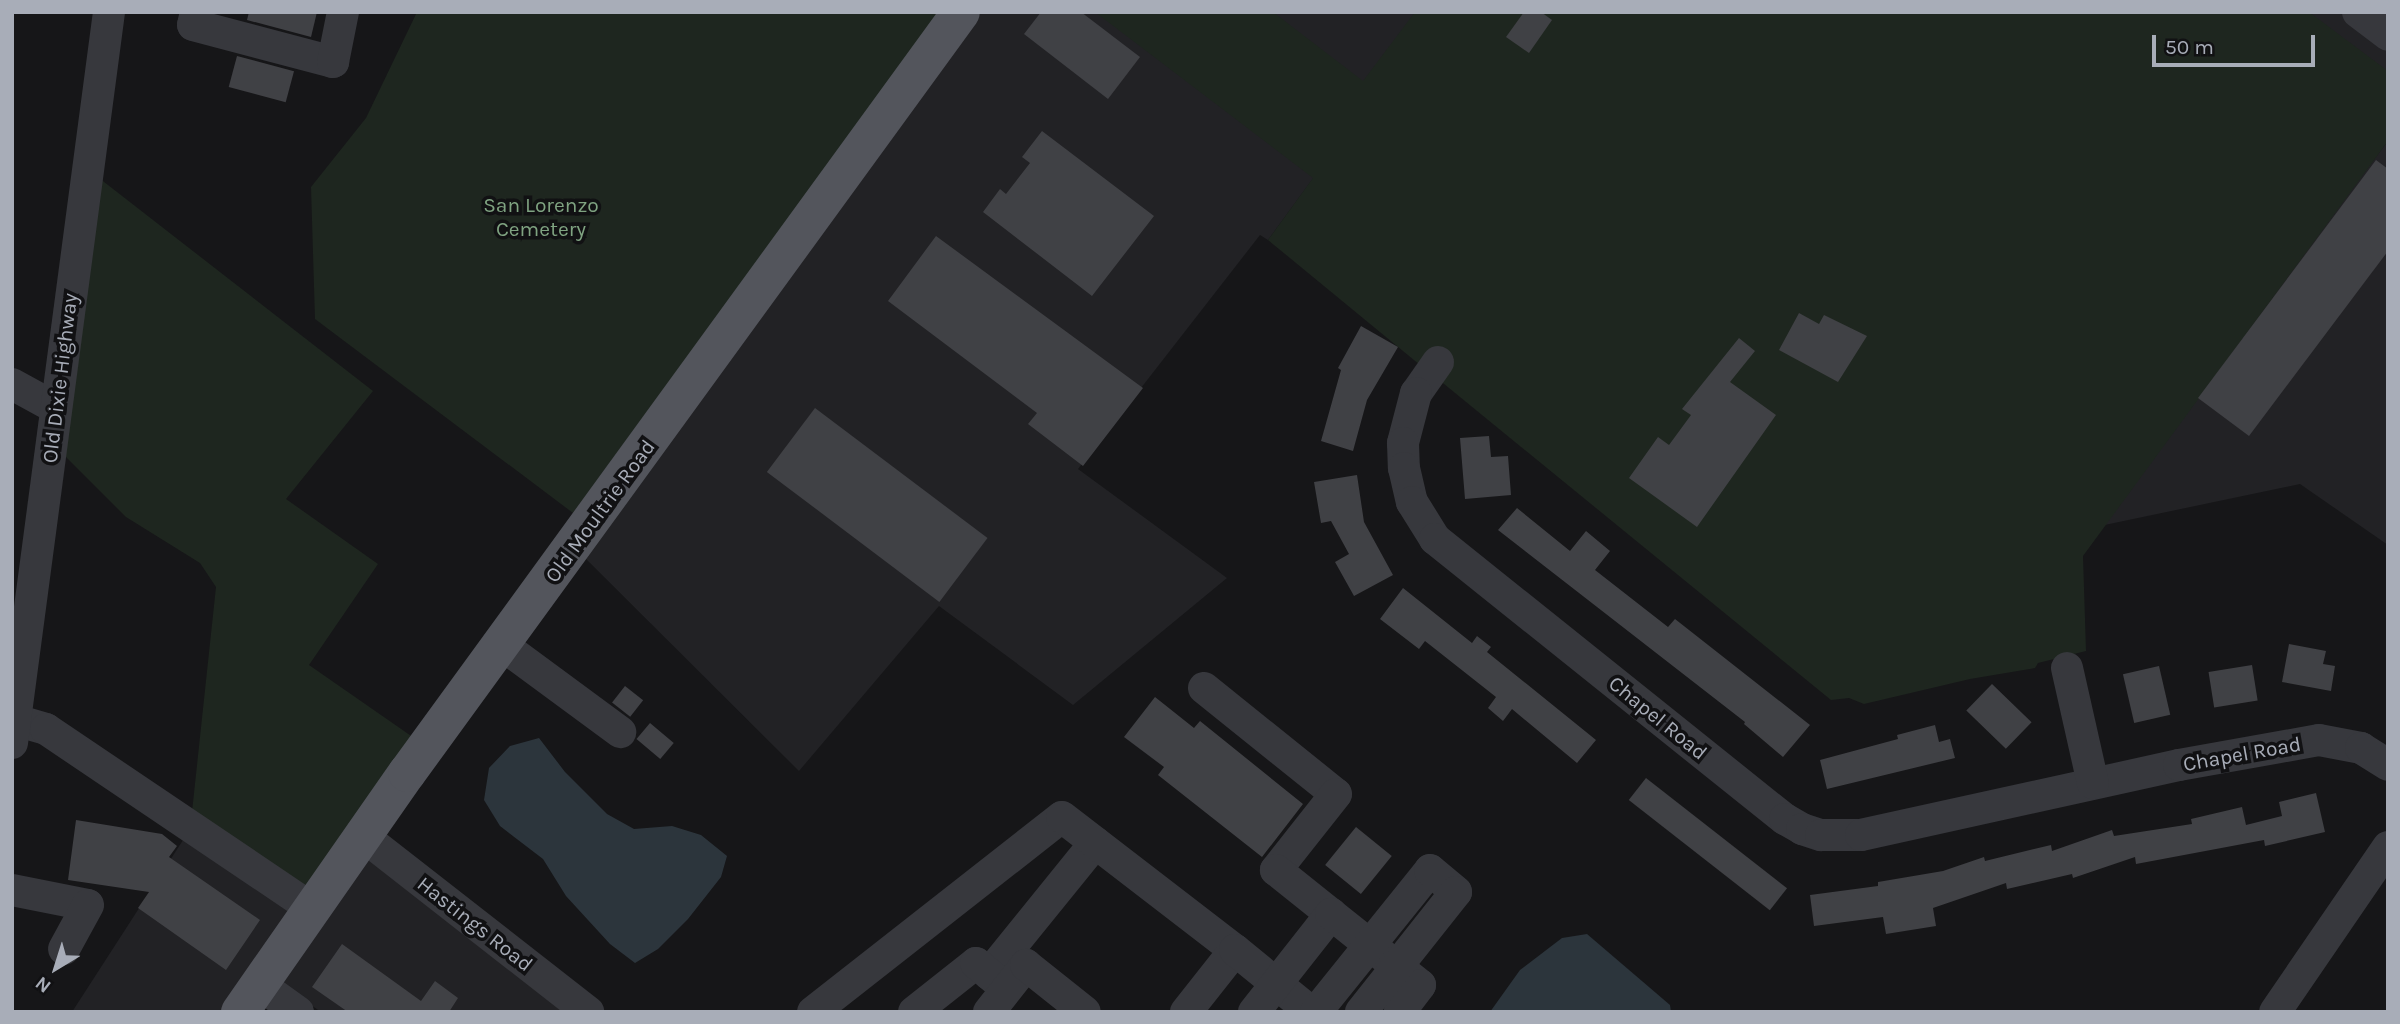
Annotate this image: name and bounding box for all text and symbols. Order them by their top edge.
scale bar [2155,21,2318,65]
text: 50 m [2165,35,2214,59]
park label: San Lorenzo Cemetery [483,192,599,242]
street label: Old Dixie Highway [37,292,83,464]
street label: Old Moultrie Road [540,435,660,587]
street label: Chapel Road [1604,671,1712,765]
street label: Chapel Road [2181,731,2303,777]
street label: Hastings Road [412,871,538,977]
north arrow [21,933,91,1003]
text: N [31,972,55,997]

